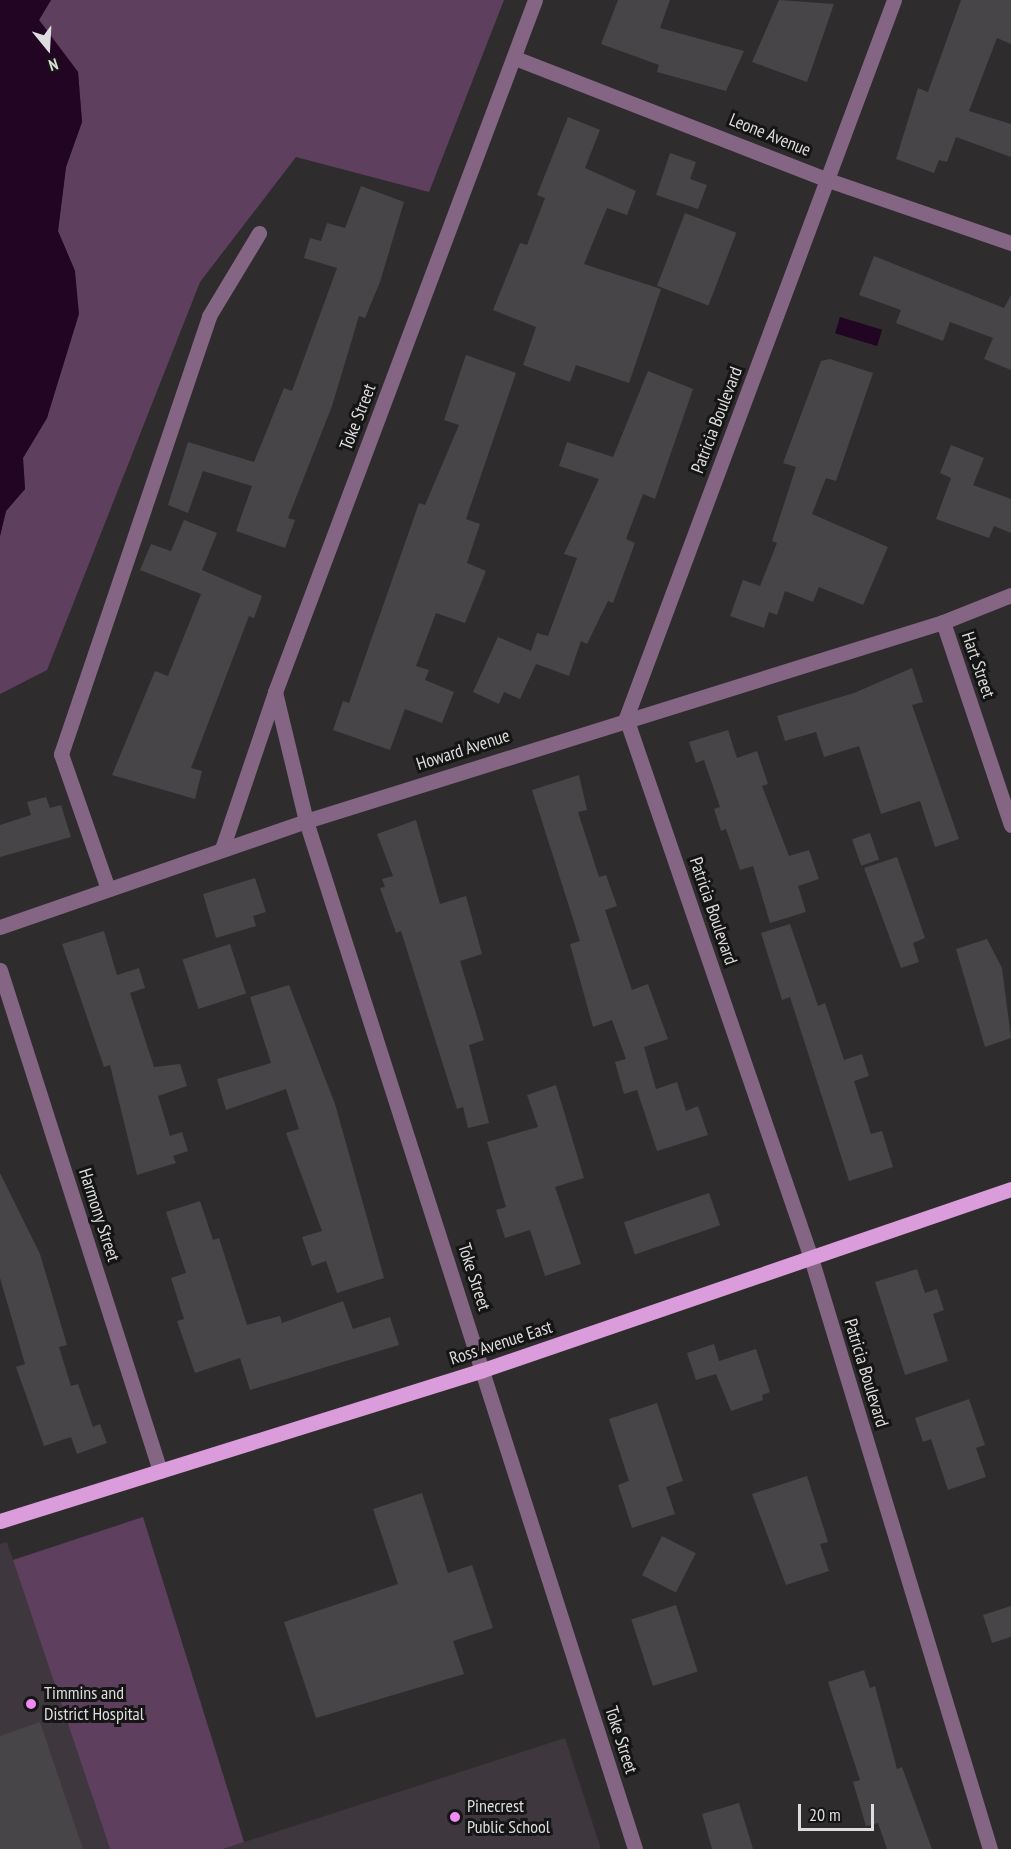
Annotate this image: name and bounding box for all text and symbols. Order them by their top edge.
north arrow [18,18,78,78]
text: N [46,54,61,76]
street label: Leone Avenue [726,109,814,161]
street label: Patricia Boulevard [687,364,747,476]
street label: Toke Street [336,381,380,453]
street label: Hart Street [957,629,999,701]
street label: Howard Avenue [413,725,513,775]
street label: Patricia Boulevard [685,854,741,968]
street label: Harmony Street [74,1166,124,1264]
street label: Toke Street [453,1241,495,1313]
street label: Ross Avenue East [447,1316,555,1370]
street label: Patricia Boulevard [839,1316,893,1430]
place label: Timmins and District Hospital [44,1683,144,1726]
marker: Timmins and District Hospital [22,1695,40,1713]
street label: Toke Street [600,1704,642,1776]
scale bar [801,1792,878,1830]
place label: Pinecrest Public School [467,1796,550,1838]
text: 20 m [809,1803,841,1826]
marker: Pinecrest Public School [448,1810,462,1824]

